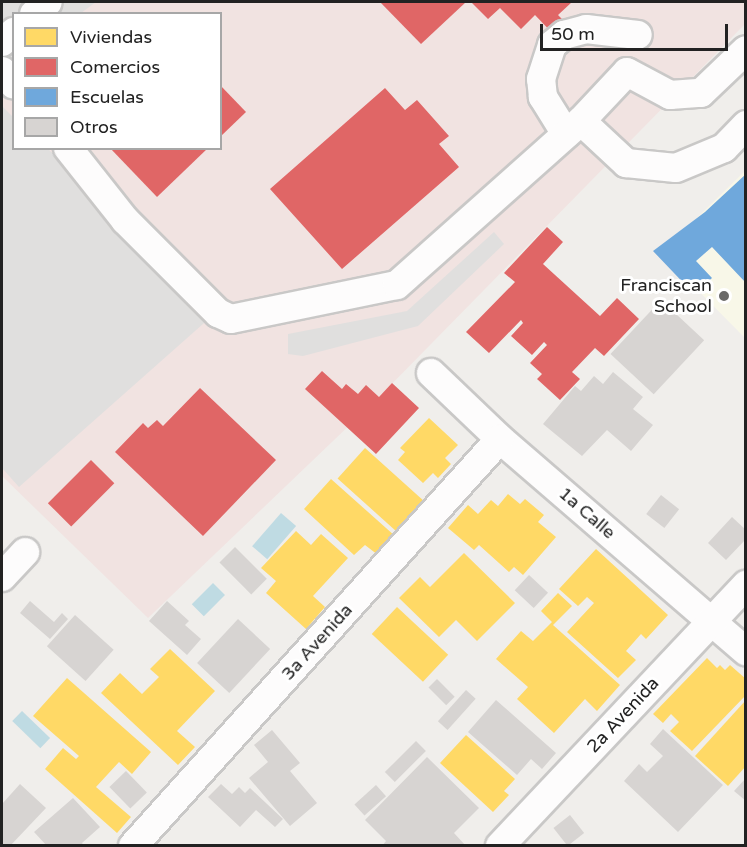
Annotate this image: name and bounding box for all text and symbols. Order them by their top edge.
legend [12,12,222,150]
scale bar [543,12,730,50]
text: 50 m [551,23,595,45]
text: Viviendas [70,26,152,48]
text: Comercios [70,56,160,78]
text: Escuelas [70,86,144,108]
text: Otros [70,116,118,138]
place label: Franciscan School [620,275,712,318]
marker: Franciscan School [717,289,731,303]
street label: 1a Calle [554,483,620,543]
street label: 3a Avenida [277,599,357,685]
street label: 2a Avenida [583,673,663,757]

